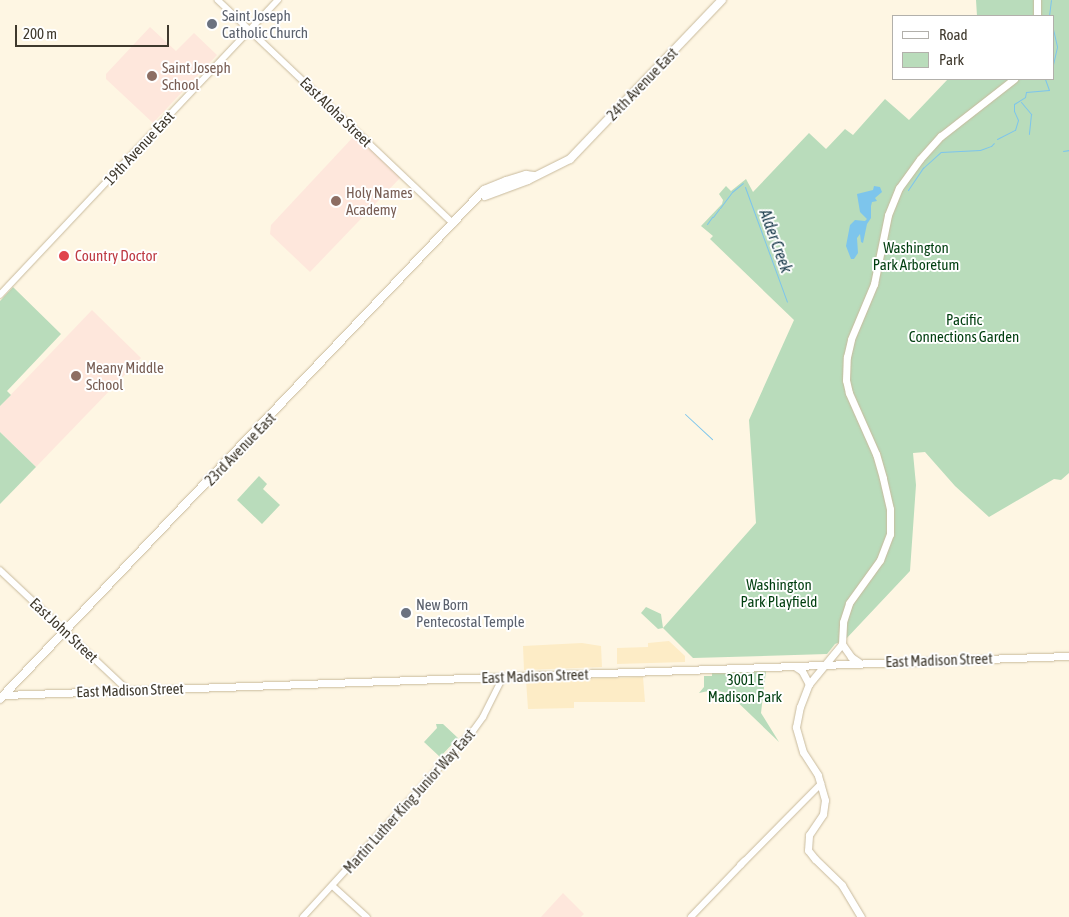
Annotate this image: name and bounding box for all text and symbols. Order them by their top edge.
place label: Saint Joseph Catholic Church [222,6,308,41]
scale bar [18,15,171,47]
legend [892,15,1054,80]
marker: Saint Joseph Catholic Church [206,18,218,30]
text: 200 m [23,25,57,42]
text: Road [939,26,968,43]
street label: 24th Avenue East [603,44,681,124]
text: Park [939,51,964,68]
place label: Saint Joseph School [162,58,231,93]
marker: Saint Joseph School [146,70,158,82]
street label: East Aloha Street [296,73,376,151]
street label: 19th Avenue East [100,107,178,189]
place label: Holy Names Academy [346,183,413,218]
marker: Holy Names Academy [330,195,342,207]
water label: Alder Creek [756,207,796,275]
park label: Washington Park Arboretum [873,238,959,273]
place label: Country Doctor [75,247,157,265]
marker: Country Doctor [57,249,71,263]
park label: Pacific Connections Garden [909,310,1019,345]
place label: Meany Middle School [86,358,164,393]
marker: Meany Middle School [70,370,82,382]
street label: 23rd Avenue East [201,409,279,489]
park label: Washington Park Playfield [741,575,817,610]
street label: East John Street [26,594,102,666]
place label: New Born Pentecostal Temple [416,595,524,630]
marker: New Born Pentecostal Temple [400,607,412,619]
street label: East Madison Street [885,649,993,671]
street label: East Madison Street [481,665,589,687]
park label: 3001 E Madison Park [708,670,782,705]
street label: East Madison Street [76,679,184,701]
street label: Martin Luther King Junior Way East [339,725,479,877]

